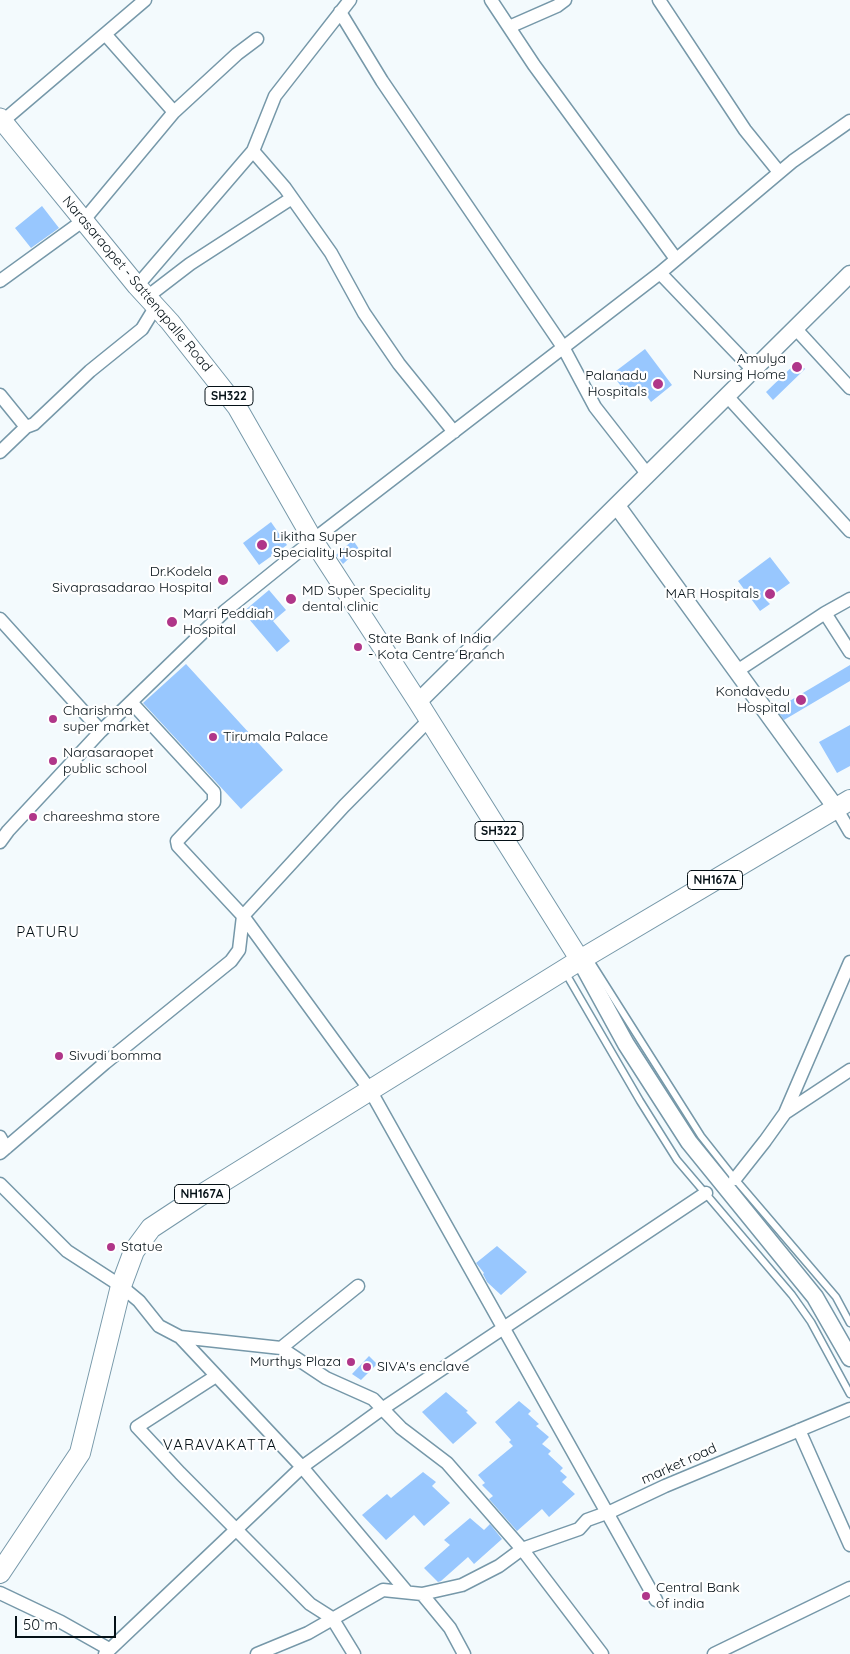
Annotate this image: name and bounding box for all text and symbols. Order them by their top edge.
street label: Narasaraopet - Sattenapalle Road [59,193,215,375]
place label: Amulya Nursing Home [693,351,786,384]
marker: Amulya Nursing Home [790,360,804,374]
place label: Palanadu Hospitals [585,368,647,401]
marker: Palanadu Hospitals [651,377,665,391]
road number: SH322 [205,386,253,406]
place label: Likitha Super Speciality Hospital [273,529,392,562]
marker: Likitha Super Speciality Hospital [255,538,269,552]
place label: Dr.Kodela Sivaprasadarao Hospital [52,564,212,596]
marker: Dr.Kodela Sivaprasadarao Hospital [216,573,230,587]
place label: MD Super Speciality dental clinic [302,583,431,616]
place label: MAR Hospitals [666,586,759,602]
marker: MAR Hospitals [763,587,777,601]
marker: MD Super Speciality dental clinic [284,592,298,606]
place label: Marri Peddiah Hospital [183,606,273,638]
marker: Marri Peddiah Hospital [165,615,179,629]
place label: State Bank of India - Kota Centre Branch [368,631,505,664]
marker: State Bank of India - Kota Centre Branch [352,641,364,653]
place label: Kondavedu Hospital [716,684,790,716]
marker: Kondavedu Hospital [794,693,808,707]
place label: Charishma super market [63,703,150,736]
marker: Charishma super market [47,713,59,725]
place label: Tirumala Palace [223,729,328,745]
marker: Tirumala Palace [207,731,219,743]
place label: Narasaraopet public school [63,745,154,778]
marker: Narasaraopet public school [47,755,59,767]
place label: chareeshma store [43,809,160,825]
marker: chareeshma store [27,811,39,823]
road number: SH322 [475,821,523,840]
road number: NH167A [688,870,742,890]
district label: PATURU [15,923,81,941]
place label: Sivudi bomma [69,1048,161,1064]
marker: Sivudi bomma [53,1050,65,1062]
road number: NH167A [174,1184,230,1204]
place label: Statue [121,1239,163,1255]
marker: Statue [105,1241,117,1253]
place label: Murthys Plaza [250,1354,341,1370]
marker: Murthys Plaza [345,1356,357,1368]
place label: SIVA's enclave [377,1359,469,1375]
marker: SIVA's enclave [361,1361,373,1373]
district label: VARAVAKATTA [161,1436,279,1454]
street label: market road [639,1440,719,1488]
place label: Central Bank of india [656,1580,740,1612]
marker: Central Bank of india [640,1590,652,1602]
scale bar [18,1606,119,1638]
text: 50 m [23,1615,58,1634]

